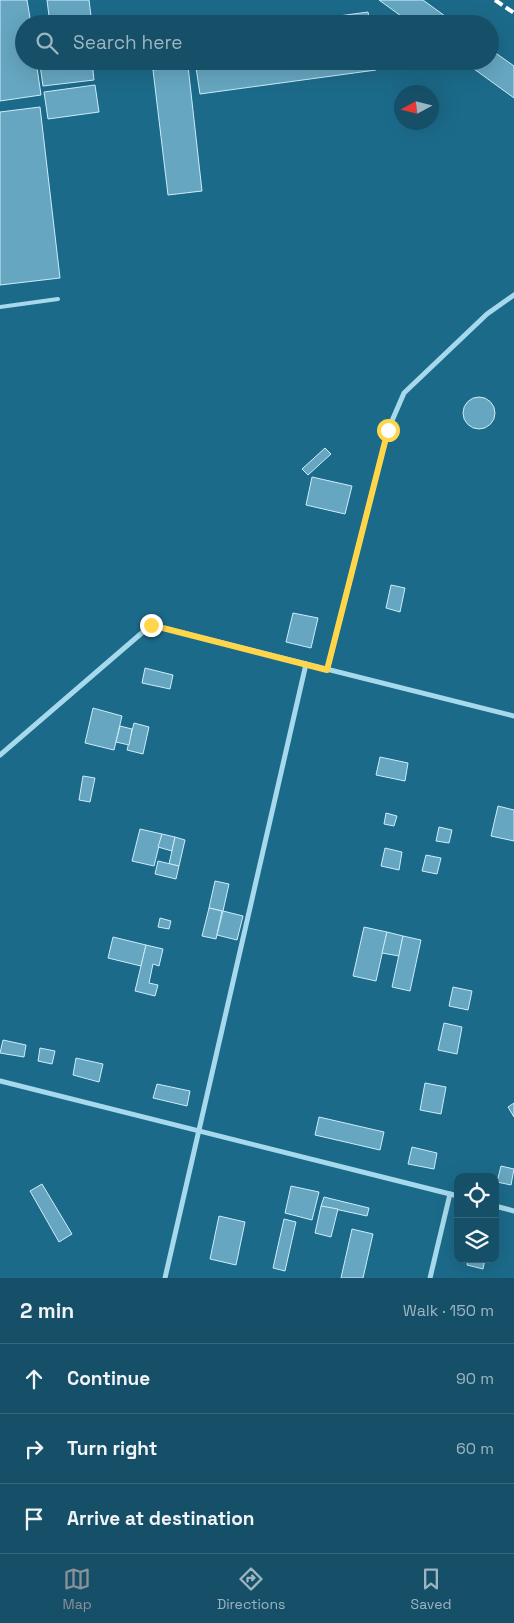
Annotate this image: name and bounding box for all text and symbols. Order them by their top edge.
search box [15,15,499,70]
icon: search [33,29,61,57]
text: Search here [73,30,183,55]
north arrow [394,85,439,130]
route start [377,419,400,442]
route end [140,614,163,637]
map controls [454,1173,499,1263]
button: locate [454,1173,499,1218]
button: layers [454,1218,499,1263]
text: 2 min [20,1297,74,1324]
text: Walk · 150 m [403,1300,494,1321]
icon: ahead [20,1365,48,1393]
text: Continue [67,1366,150,1391]
text: 90 m [456,1368,494,1389]
icon: right [20,1435,48,1463]
text: Turn right [67,1436,157,1461]
text: 60 m [456,1438,494,1459]
icon: arrive [20,1505,48,1533]
text: Arrive at destination [67,1506,255,1531]
tab: Map [63,1565,92,1613]
tab: Directions [217,1565,285,1613]
tab: Saved [411,1565,451,1613]

